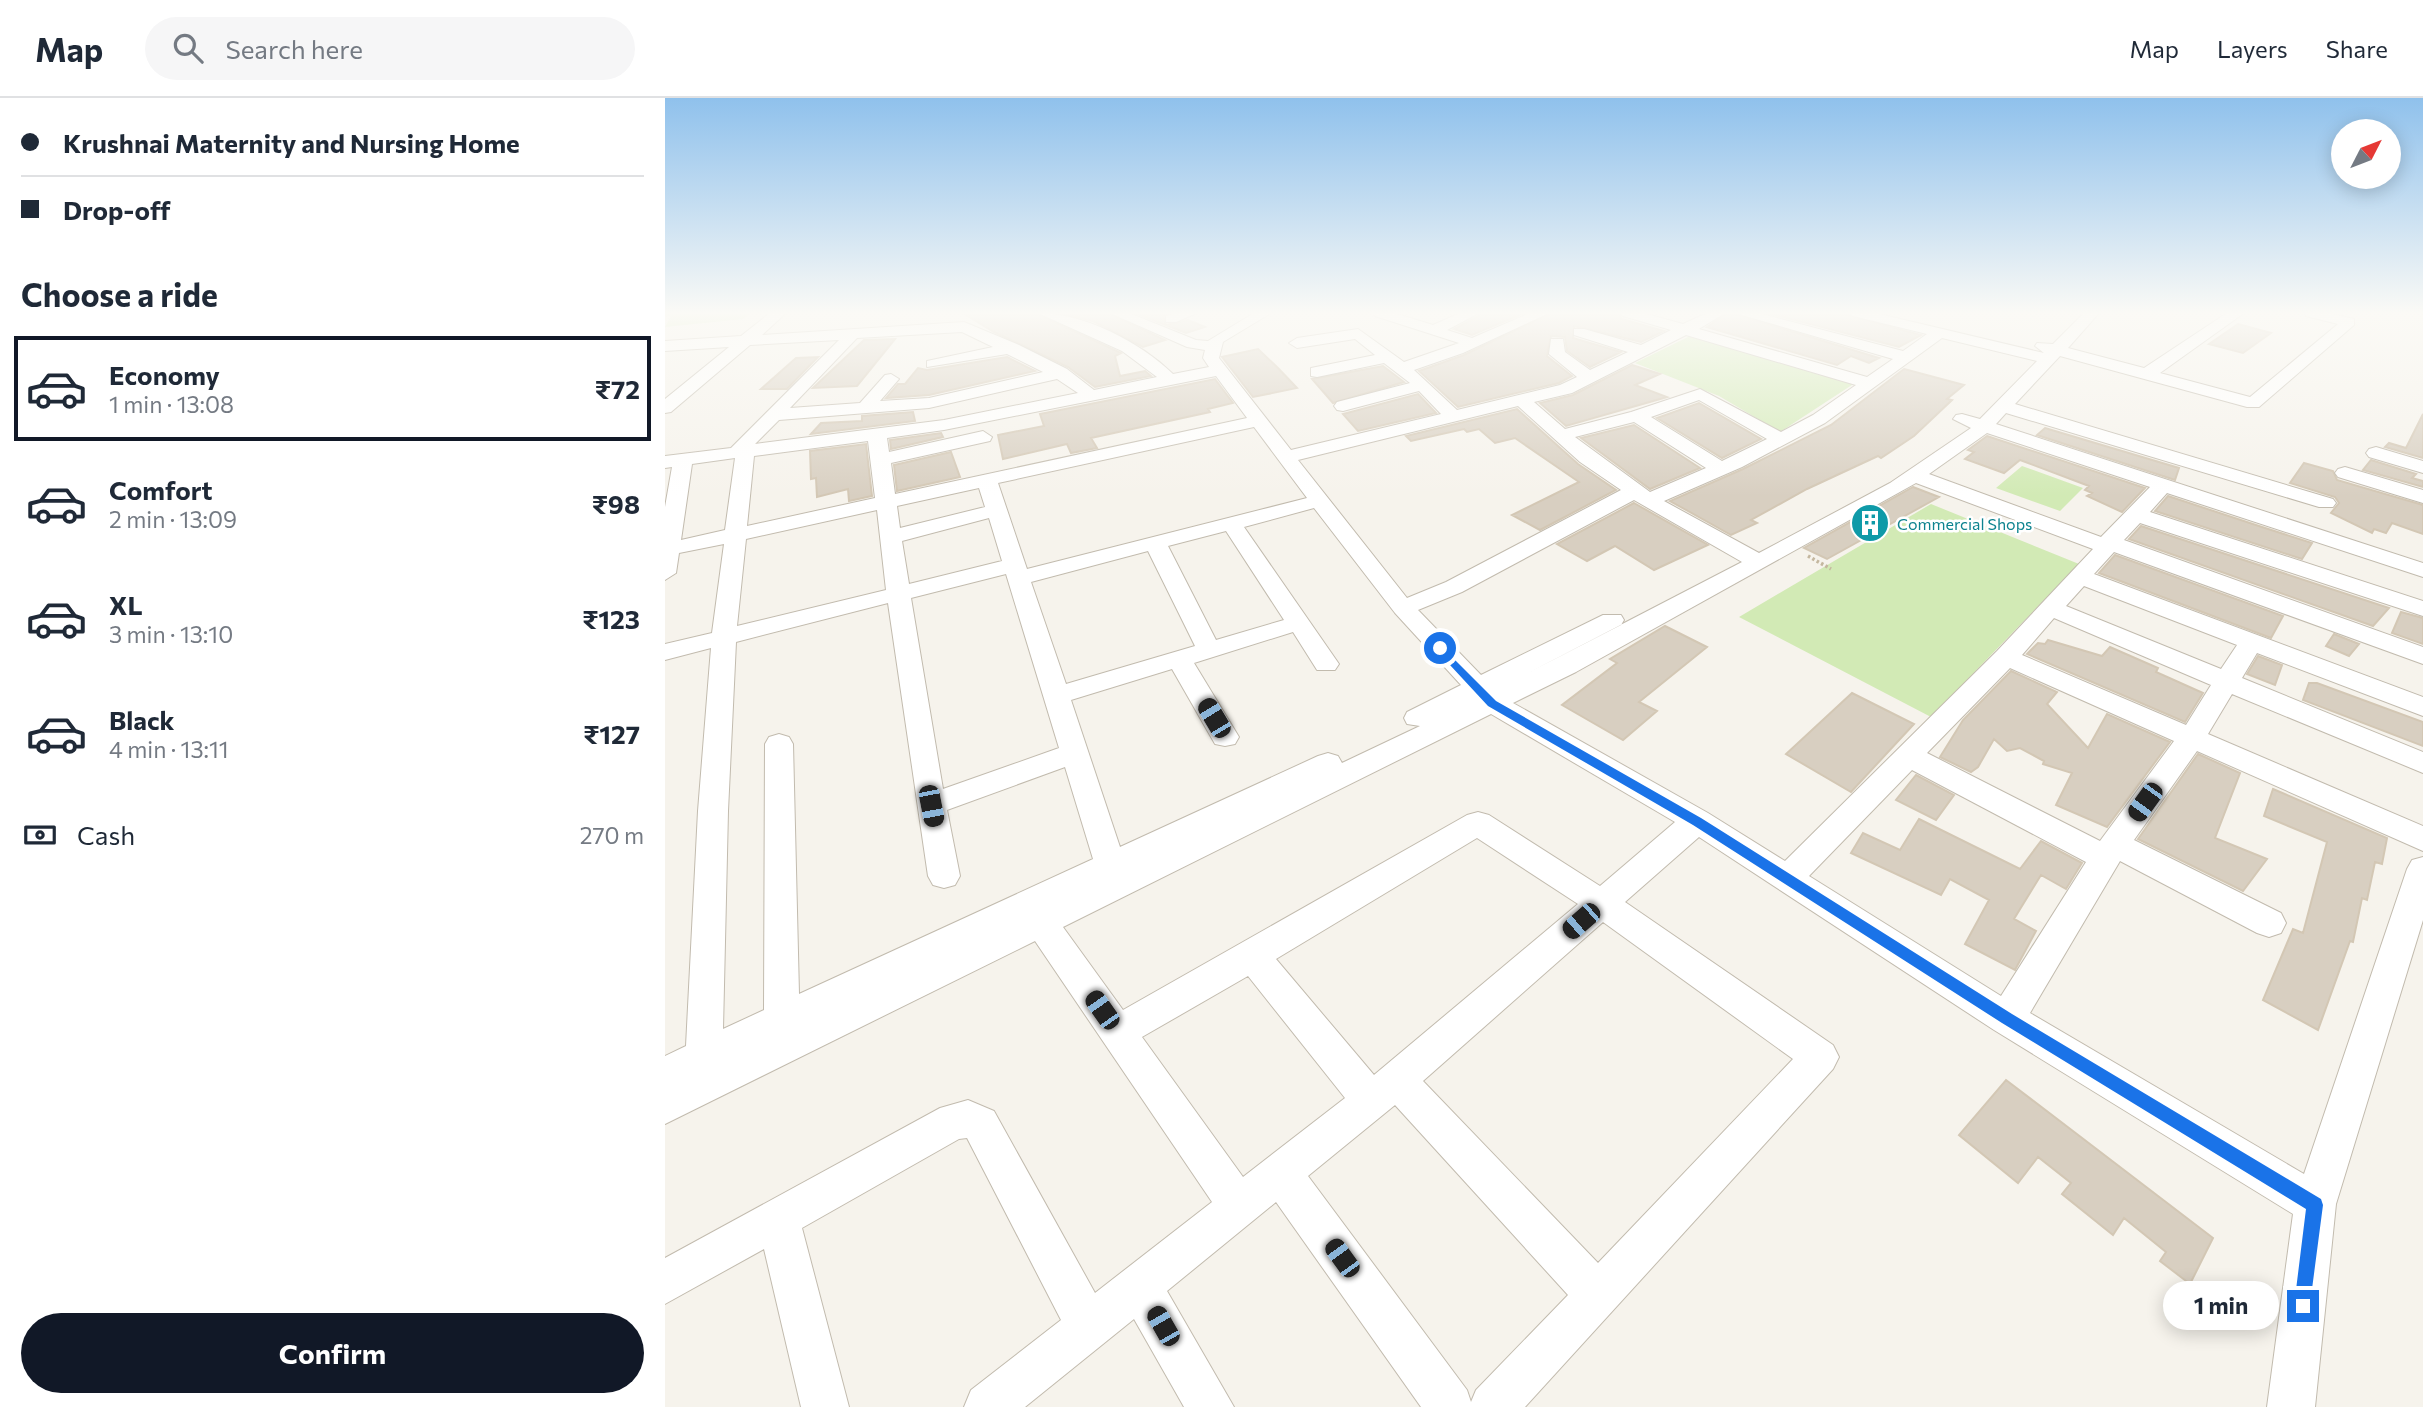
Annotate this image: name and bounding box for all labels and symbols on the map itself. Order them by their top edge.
north arrow [2331,119,2401,189]
building icon: Commercial Shops [1849,502,1891,544]
place label: Commercial Shops [1897,514,2032,533]
route start [1424,632,1456,664]
car [1195,695,1234,741]
car [2125,779,2166,825]
car [917,783,946,829]
car [1559,899,1604,943]
car [1082,987,1123,1033]
car [1322,1235,1363,1281]
callout: 1 min [2163,1282,2279,1330]
route end [2287,1290,2319,1322]
car [1144,1303,1183,1349]

